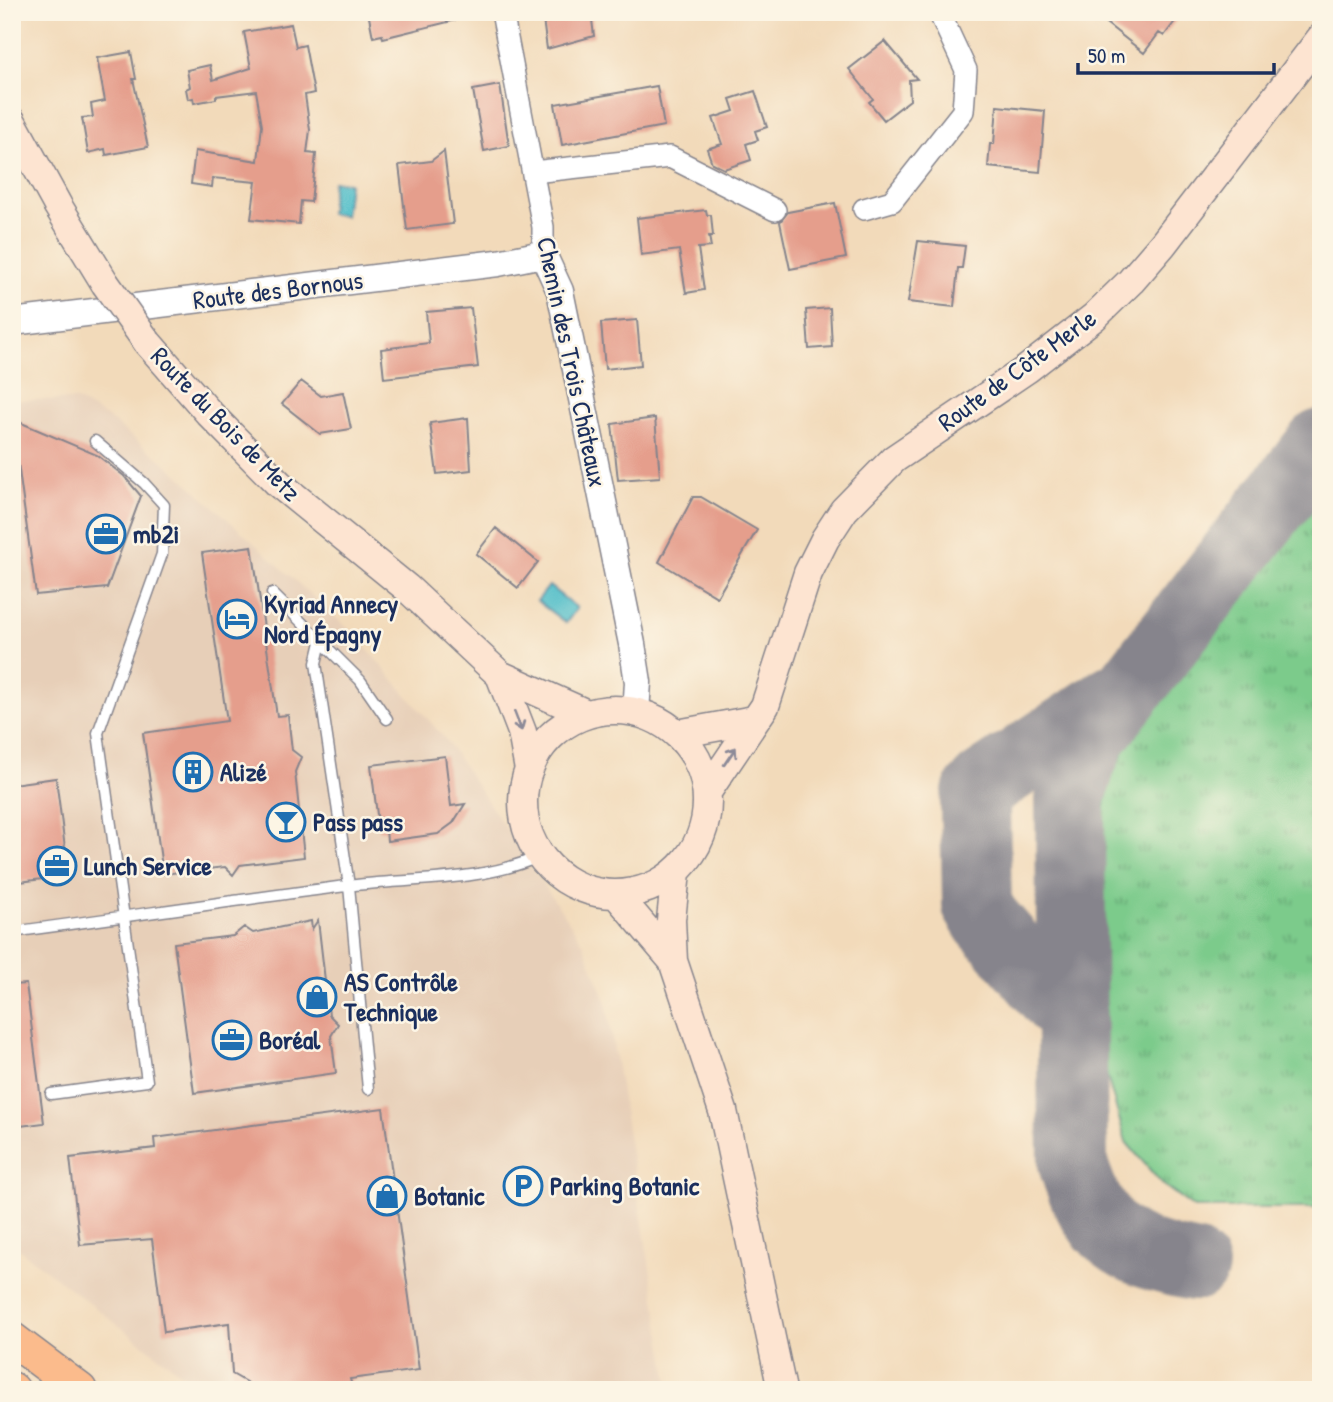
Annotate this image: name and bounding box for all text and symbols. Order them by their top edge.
scale bar [1078,32,1274,76]
text: 50 m [1088,41,1125,70]
street label: Chemin des Trois Châteaux [529,234,616,490]
street label: Route des Bornous [191,262,365,317]
street label: Route de Côte Merle [931,300,1103,439]
street label: Route du Bois de Metz [144,339,309,509]
office icon: mb2i [85,513,127,555]
place label: mb2i [133,516,179,551]
place label: Kyriad Annecy Nord Épagny [264,586,398,652]
hotel icon: Kyriad Annecy Nord Épagny [216,598,258,640]
one-way arrow [512,710,525,732]
one-way arrow [723,747,738,766]
building icon: Alizé [172,751,214,793]
place label: Alizé [220,754,268,789]
bar icon: Pass pass [265,801,307,843]
place label: Pass pass [313,804,403,840]
office icon: Lunch Service [36,845,78,887]
place label: Lunch Service [84,848,212,883]
place label: AS Contrôle Technique [343,964,458,1030]
shop icon: AS Contrôle Technique [296,976,338,1018]
office icon: Boréal [211,1019,253,1061]
place label: Boréal [259,1022,321,1057]
parking icon: Parking Botanic [502,1165,544,1207]
place label: Parking Botanic [550,1168,700,1204]
shop icon: Botanic [366,1175,408,1217]
place label: Botanic [414,1178,485,1213]

